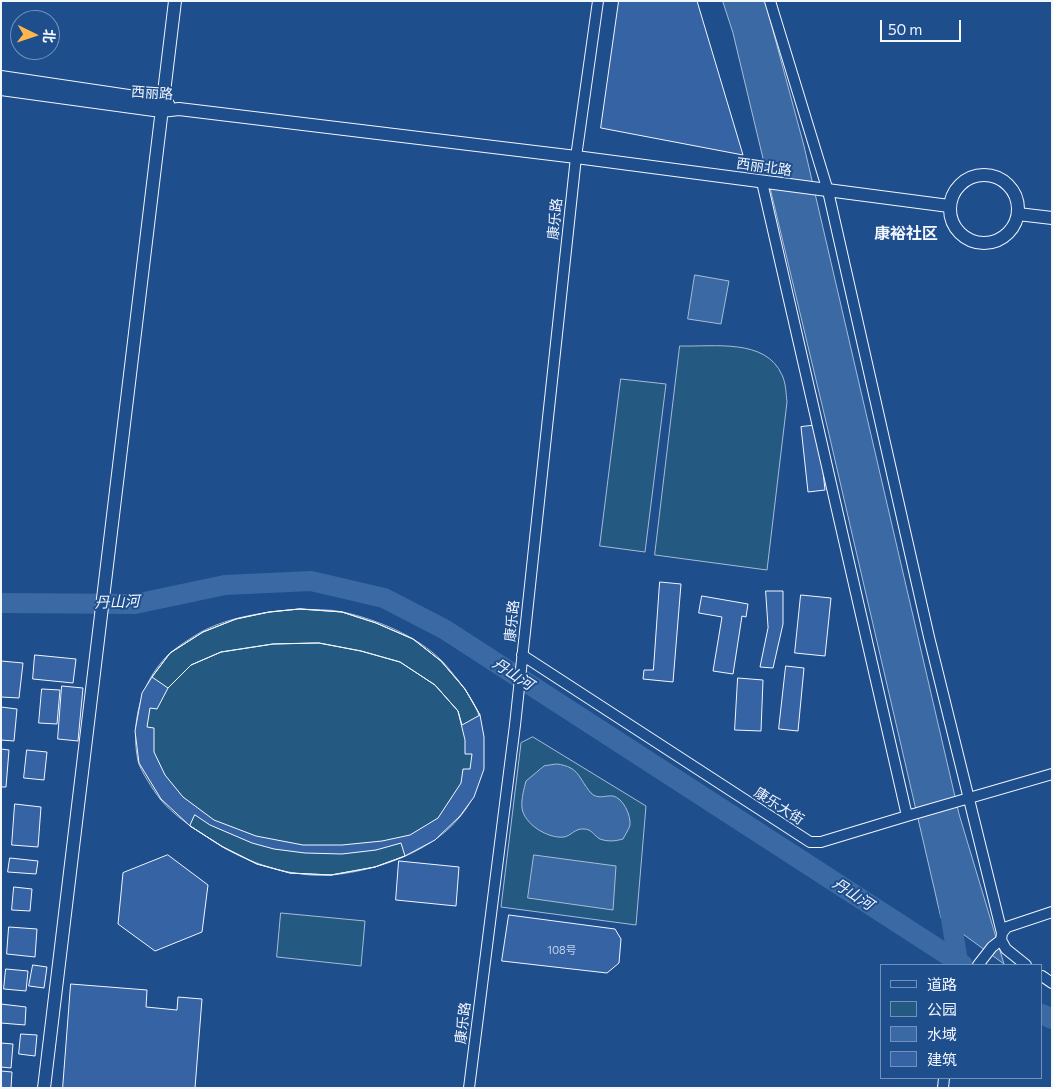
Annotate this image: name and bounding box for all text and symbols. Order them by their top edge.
north arrow [10,10,60,60]
scale bar [883,10,964,42]
text: 50 m [888,20,922,38]
text: 北 [40,28,58,44]
street label: 西丽路 [130,83,174,103]
street label: 西丽北路 [735,155,793,179]
street label: 康乐路 [544,197,566,241]
district label: 康裕社区 [874,224,938,244]
water label: 丹山河 [94,592,140,612]
street label: 康乐路 [501,599,523,643]
water label: 丹山河 [489,654,537,694]
street label: 康乐大街 [751,784,807,828]
water label: 丹山河 [829,874,877,914]
house number: 108号 [547,943,577,957]
legend [880,964,1043,1079]
text: 道路 [927,975,957,993]
text: 公园 [927,1000,957,1018]
street label: 康乐路 [452,1001,474,1045]
text: 水域 [927,1025,957,1043]
text: 建筑 [927,1050,957,1068]

